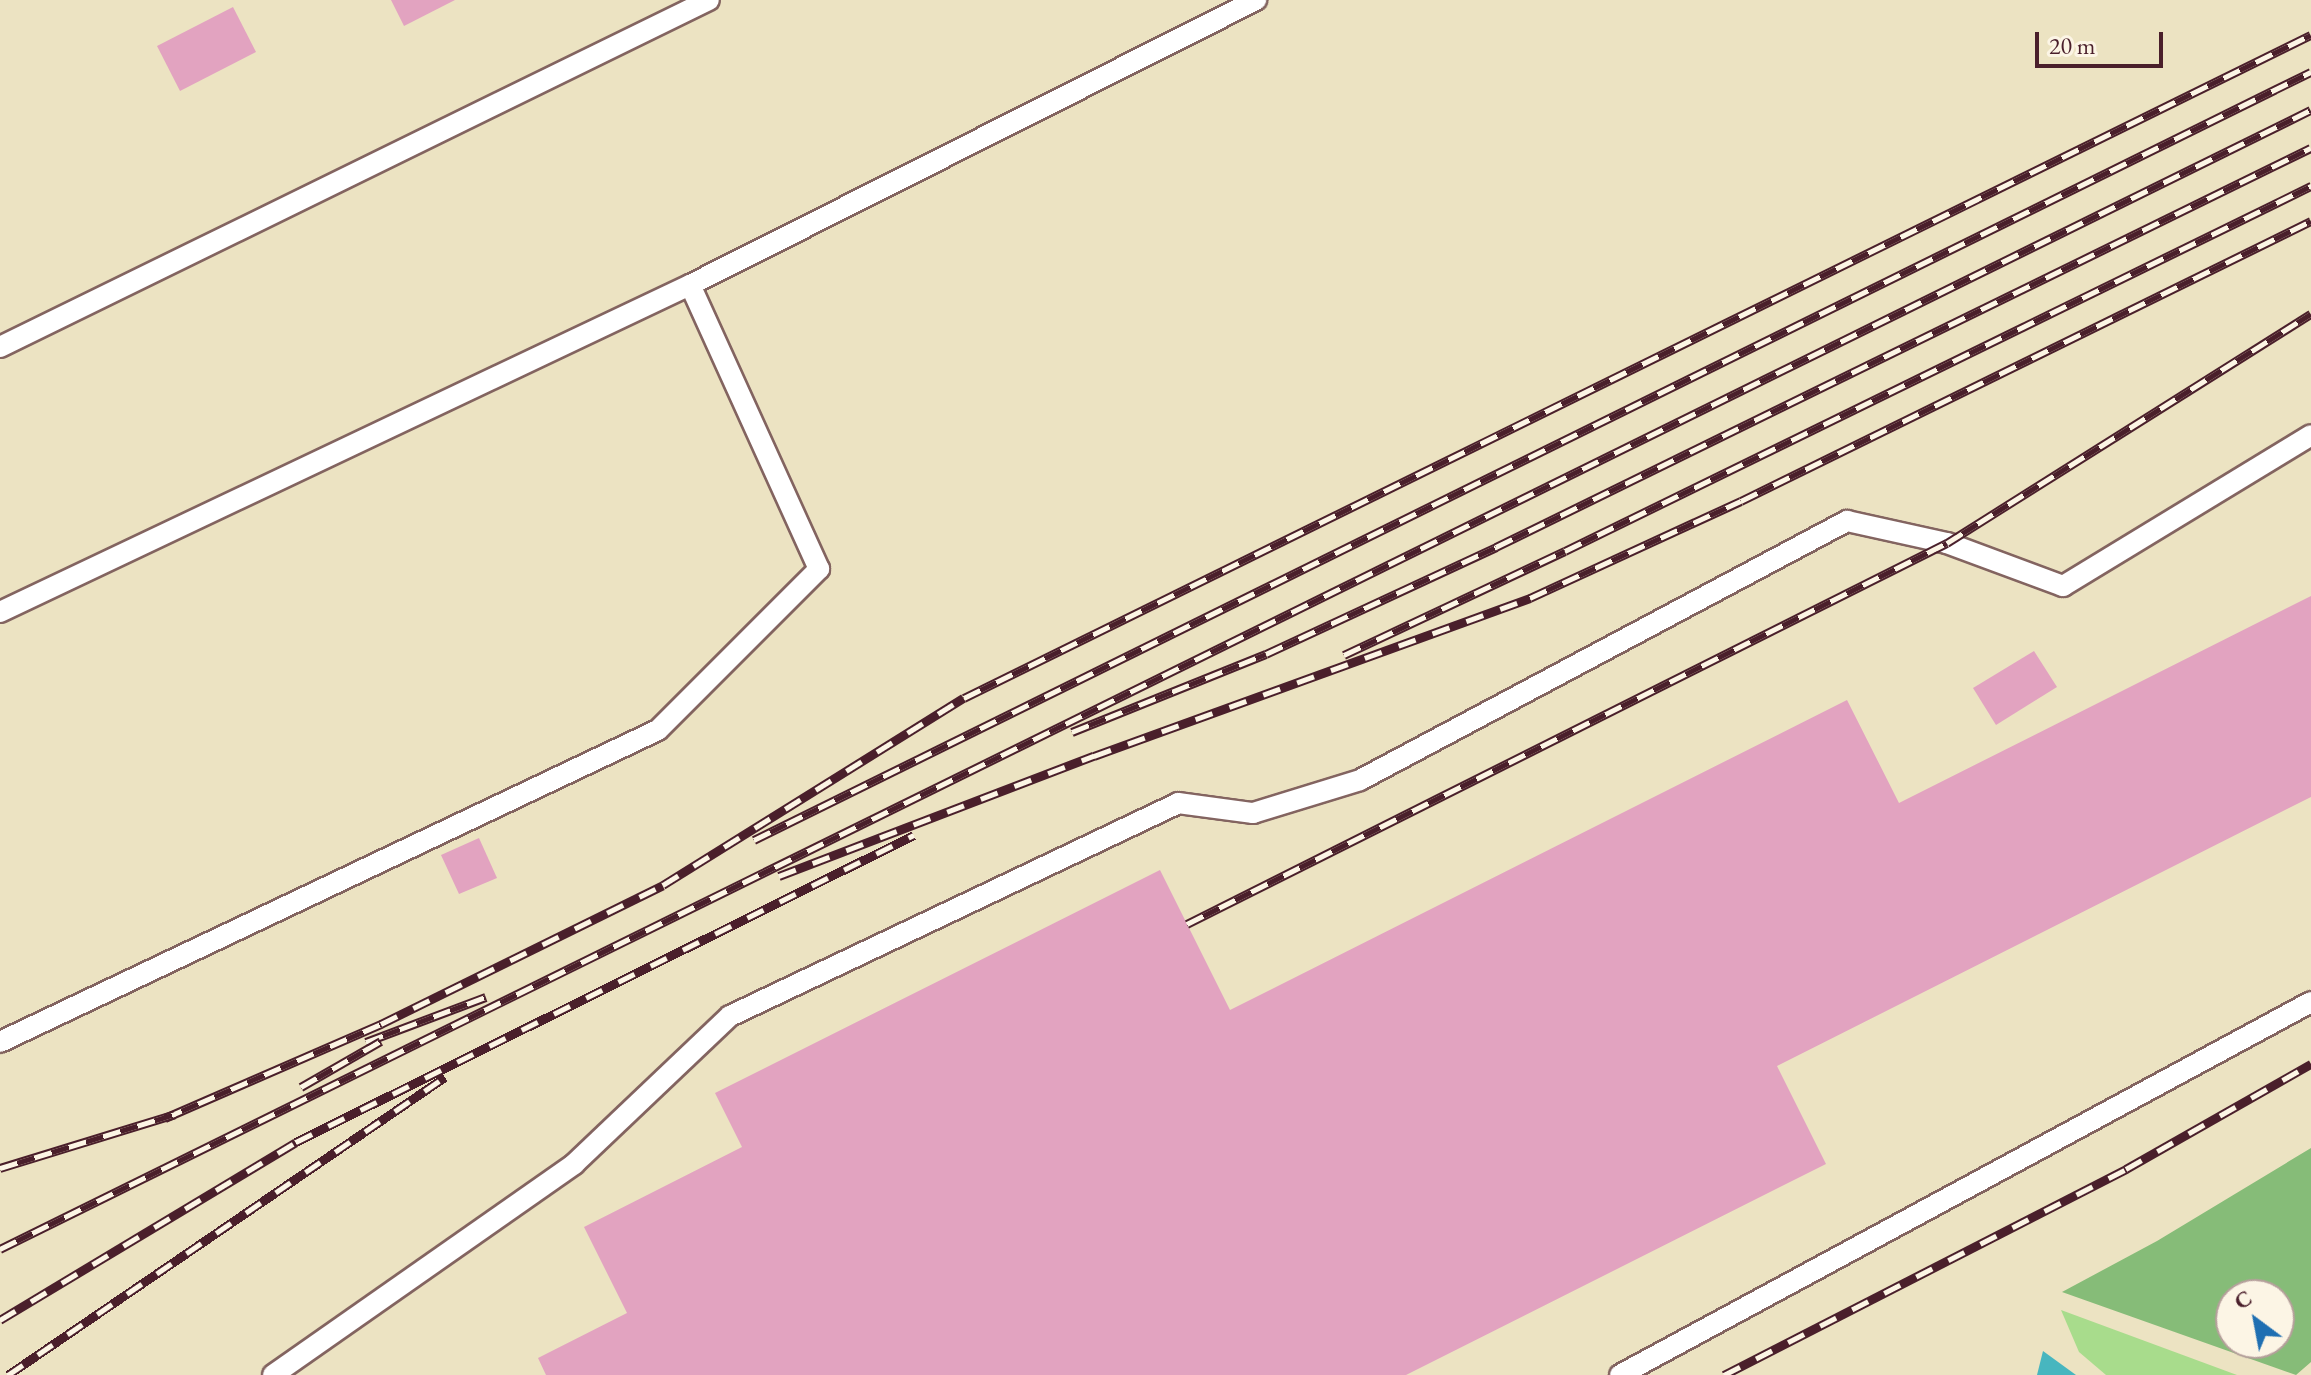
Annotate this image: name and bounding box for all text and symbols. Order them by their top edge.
scale bar [2039,16,2167,66]
text: 20 m [2049,30,2096,61]
north arrow [2215,1279,2295,1359]
text: С [2229,1283,2257,1316]

